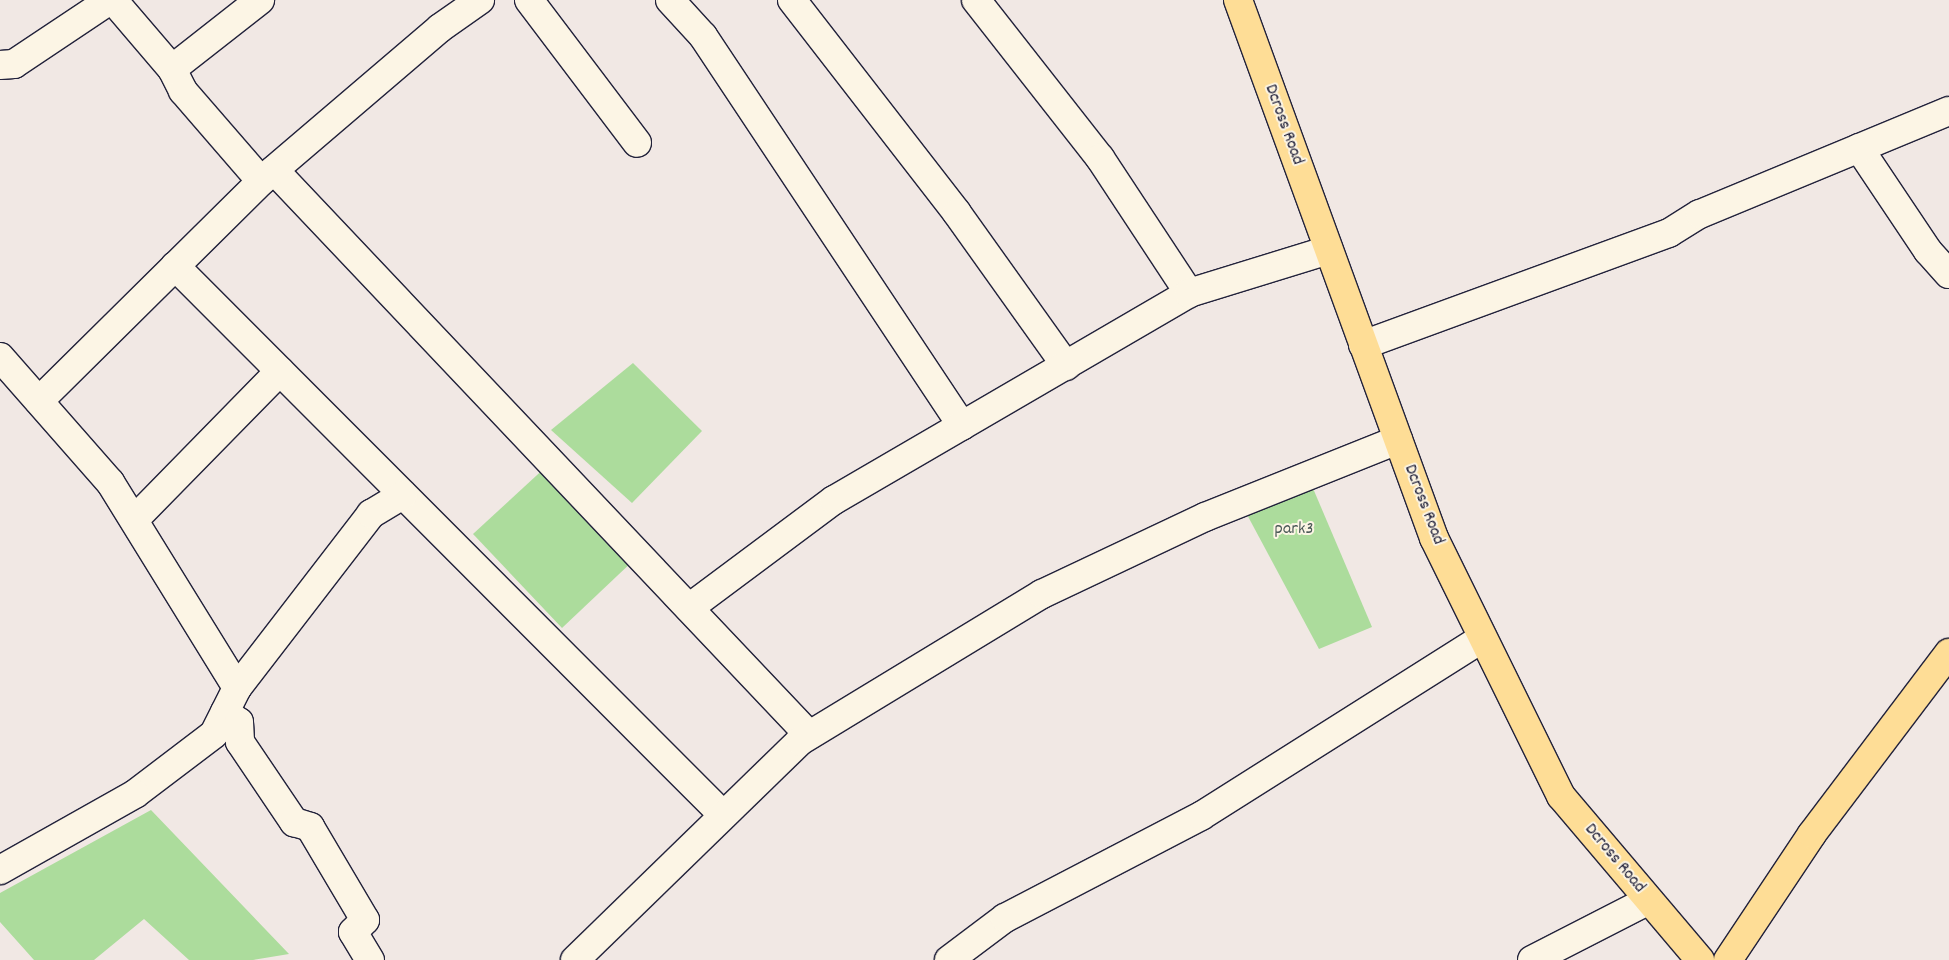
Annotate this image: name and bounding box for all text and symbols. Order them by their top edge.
street label: Dcross Road [1258,82,1308,168]
street label: Dcross Road [1398,462,1448,548]
park label: park3 [1275,519,1313,541]
street label: Dcross Road [1579,820,1649,898]

